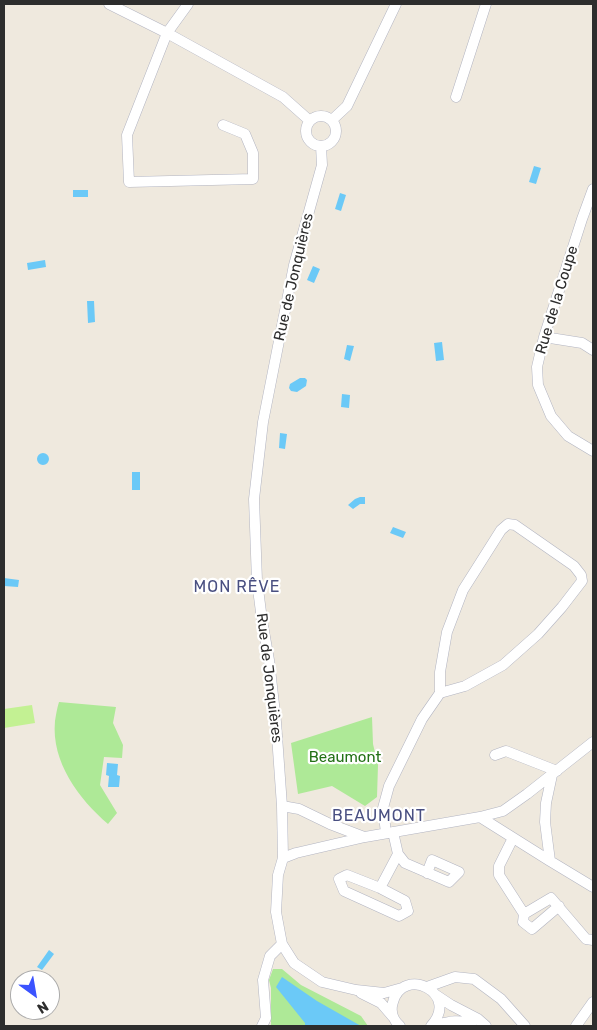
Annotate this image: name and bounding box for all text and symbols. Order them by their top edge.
street label: Rue de Jonquières [271,211,317,343]
street label: Rue de la Coupe [532,244,582,356]
district label: MON RÊVE [193,577,281,597]
street label: Rue de Jonquières [252,612,286,744]
park label: Beaumont [309,749,381,767]
district label: BEAUMONT [331,806,427,826]
north arrow [10,970,60,1020]
text: N [34,997,51,1017]

